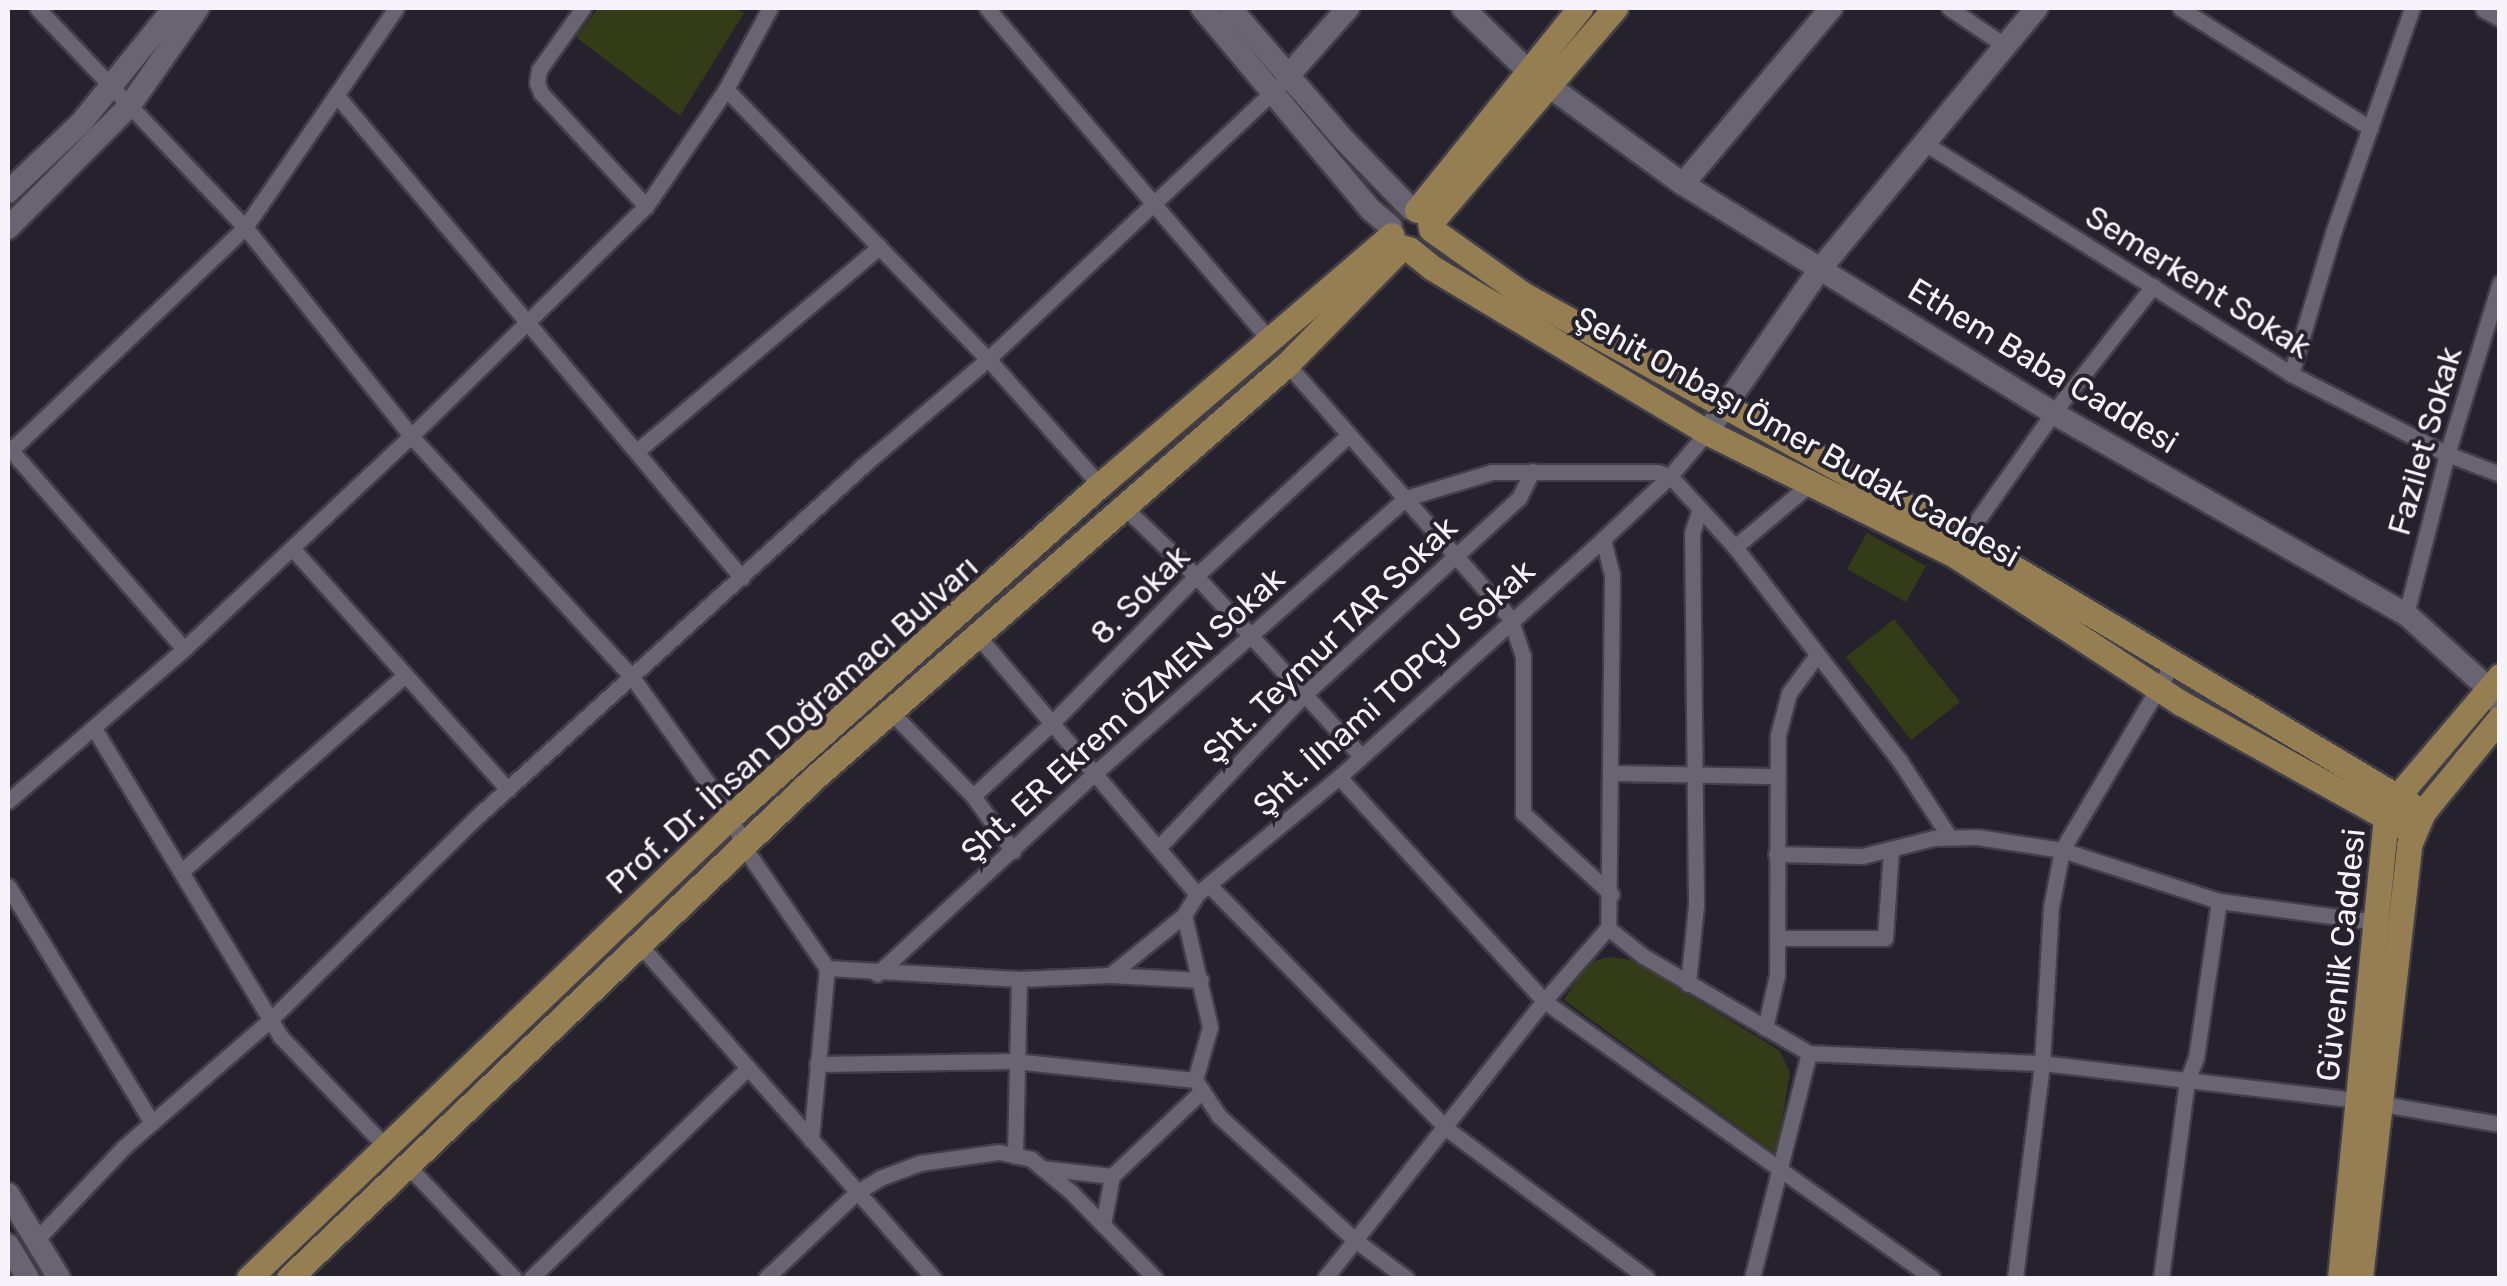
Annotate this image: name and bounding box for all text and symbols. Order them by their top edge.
street label: Semerkent Sokak [2078,197,2318,367]
street label: Ethem Baba Caddesi [1901,270,2185,462]
street label: Şehit Onbaşı Ömer Budak Caddesi [1567,298,2027,576]
street label: Fazilet Sokak [2380,342,2470,540]
street label: Şht. Teymur TAR Sokak [1194,508,1466,772]
street label: 8. Sokak [1082,537,1198,653]
street label: Prof. Dr. İhsan Doğramacı Bulvarı [598,548,986,902]
street label: Şht. İlhami TOPÇU Sokak [1245,551,1543,825]
street label: Şht. ER Ekrem ÖZMEN Sokak [953,560,1293,870]
street label: Güvenlik Caddesi [2309,826,2373,1084]

